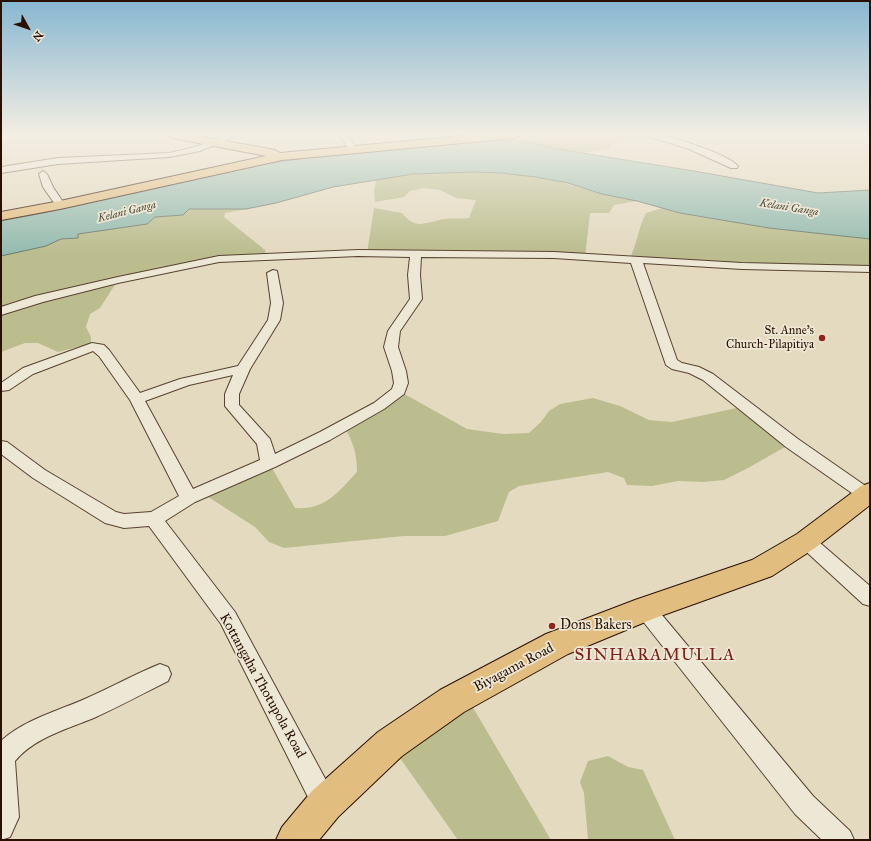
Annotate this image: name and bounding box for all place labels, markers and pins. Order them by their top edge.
place label: St. Anne’s Church-Pilapitiya [726,324,814,352]
marker: St. Anne’s Church-Pilapitiya [817,333,827,343]
place label: Dons Bakers [560,618,632,634]
marker: Dons Bakers [547,621,557,631]

